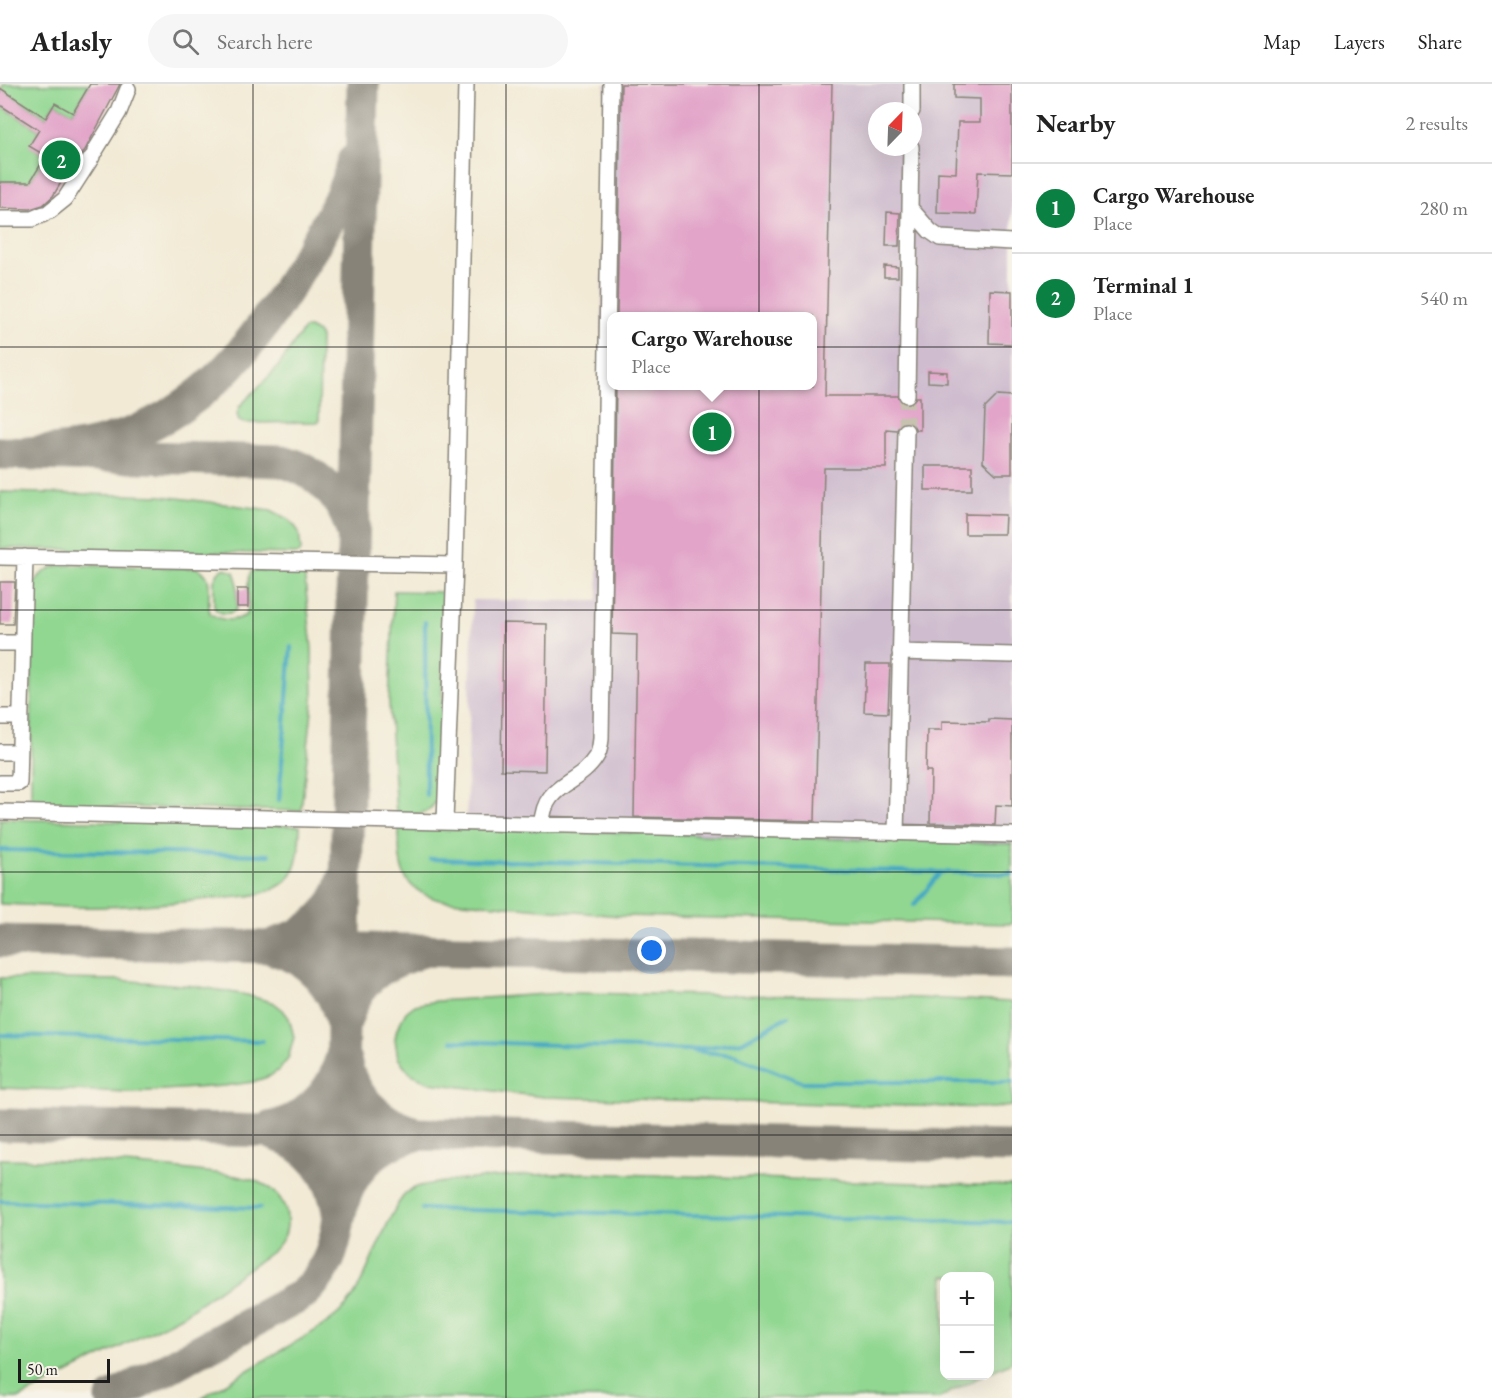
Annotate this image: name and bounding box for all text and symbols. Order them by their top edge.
search box [148,14,568,68]
text: Atlasly [30,23,112,59]
icon: search [169,25,202,58]
text: Search here [217,27,313,56]
text: Map [1263,28,1301,55]
text: Layers [1334,28,1385,55]
text: Share [1418,28,1462,55]
north arrow [868,102,922,156]
text: Nearby [1036,106,1116,140]
text: 2 results [1405,110,1468,136]
pin: 2 [42,138,80,182]
text: Cargo Warehouse [1093,181,1254,210]
text: 1 [1050,195,1061,221]
text: 280 m [1420,195,1468,221]
text: Place [1093,210,1132,236]
text: Terminal 1 [1093,271,1194,300]
text: 2 [1050,285,1061,311]
text: 540 m [1420,285,1468,311]
text: Place [1093,300,1132,326]
popup [607,312,817,390]
text: Cargo Warehouse [631,324,793,353]
text: Place [631,353,671,379]
pin: 1 [692,410,732,454]
your location [637,936,666,965]
map controls [940,1272,994,1380]
button: + [940,1272,994,1326]
button: − [940,1326,994,1380]
scale bar [18,1356,110,1384]
text: 50 m [27,1359,58,1380]

